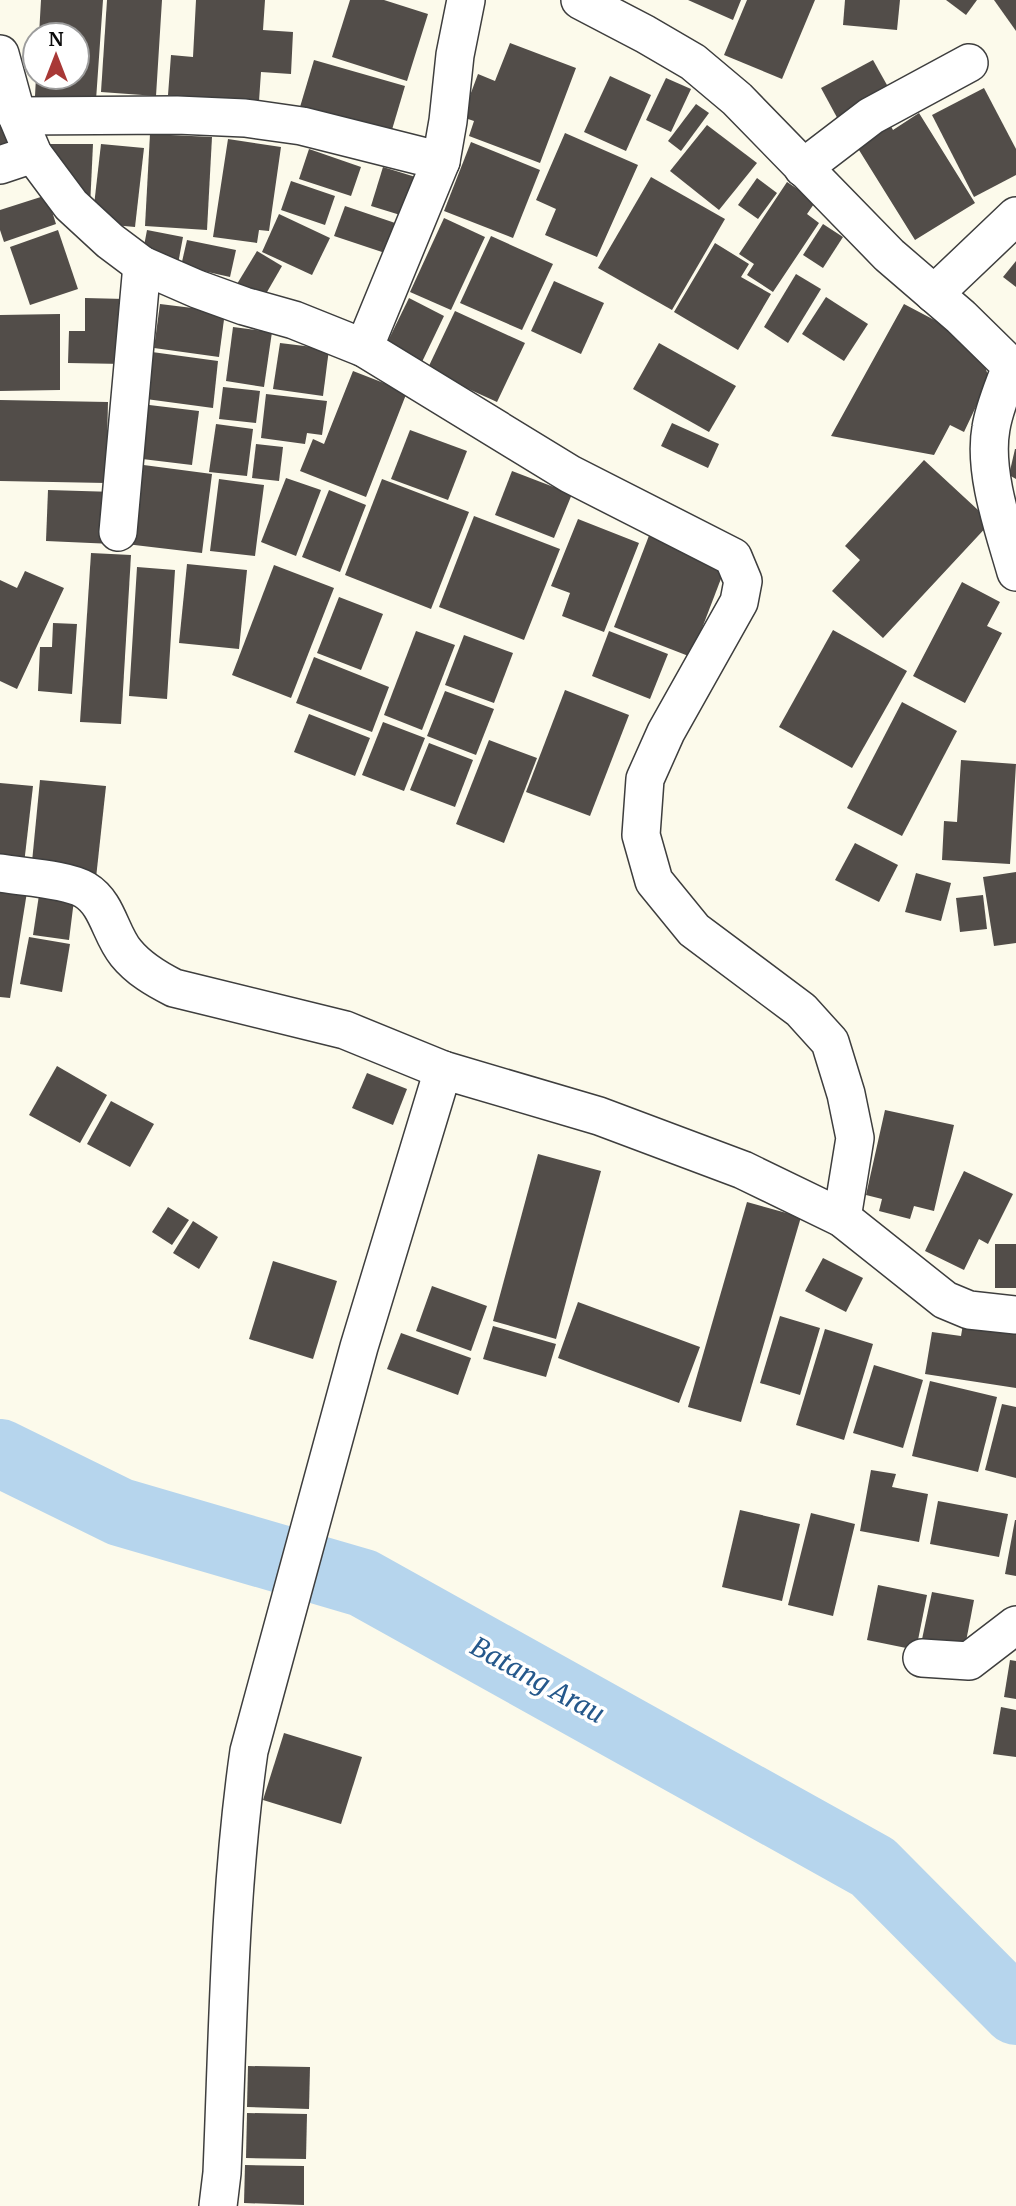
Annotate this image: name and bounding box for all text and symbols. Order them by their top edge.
north arrow [21,21,91,91]
text: N [48,27,64,51]
water label: Batang Arau [465,1630,611,1730]

